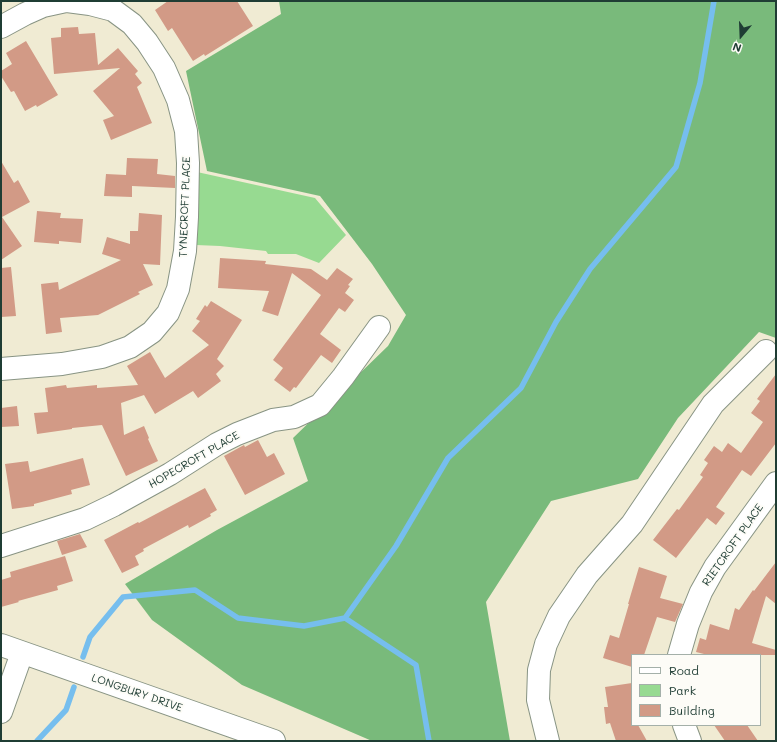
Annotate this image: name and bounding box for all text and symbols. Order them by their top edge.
north arrow [721,16,761,56]
text: N [731,39,743,56]
street label: TYNECROFT PLACE [177,156,193,258]
street label: HOPECROFT PLACE [146,429,242,491]
street label: RIETCROFT PLACE [700,501,766,589]
legend [631,654,761,726]
text: Road [669,662,699,678]
street label: LONGBURY DRIVE [90,671,184,715]
text: Park [669,682,696,698]
text: Building [669,702,715,718]

